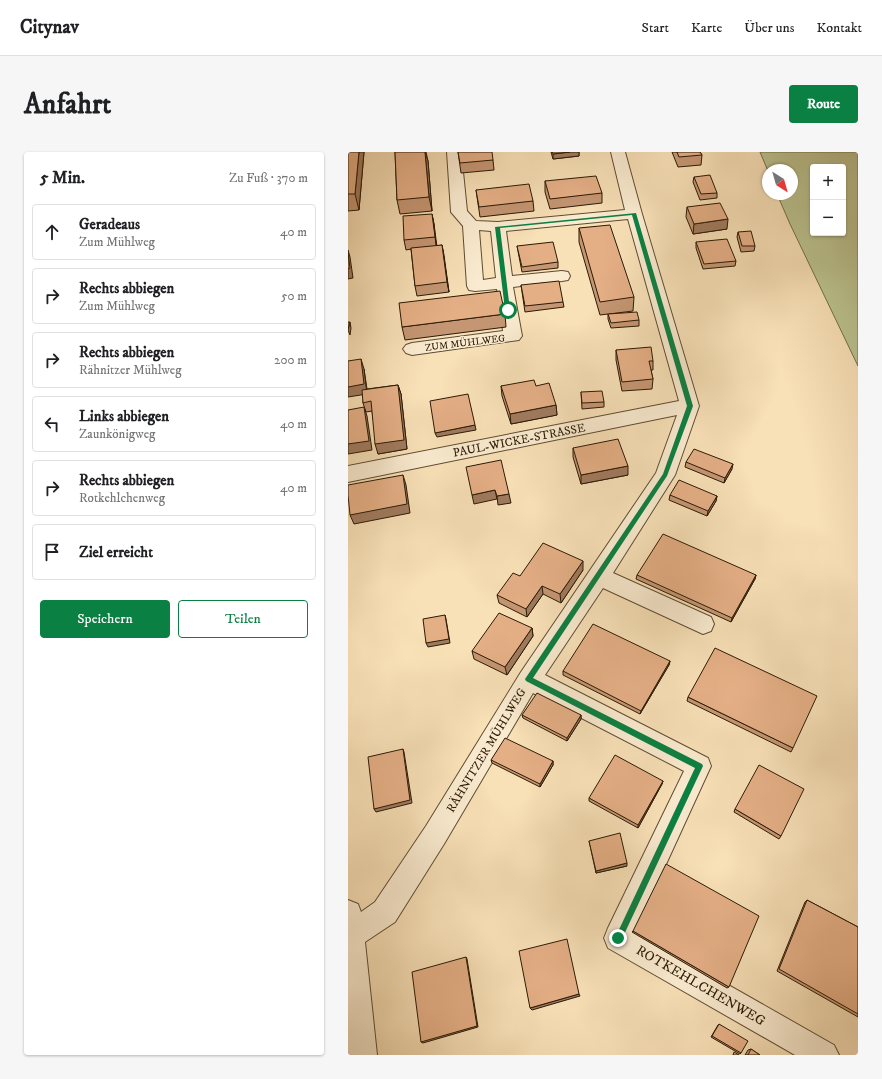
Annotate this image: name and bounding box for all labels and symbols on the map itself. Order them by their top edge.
north arrow [762,164,798,200]
route start [499,301,517,319]
street label: ZUM MÜHLWEG [424,331,506,354]
street label: PAUL-WICKE-STRASSE [452,420,587,461]
street label: RÄHNITZER MÜHLWEG [443,685,530,815]
route end [609,929,627,947]
street label: ROTKEHLCHENWEG [633,941,769,1030]

